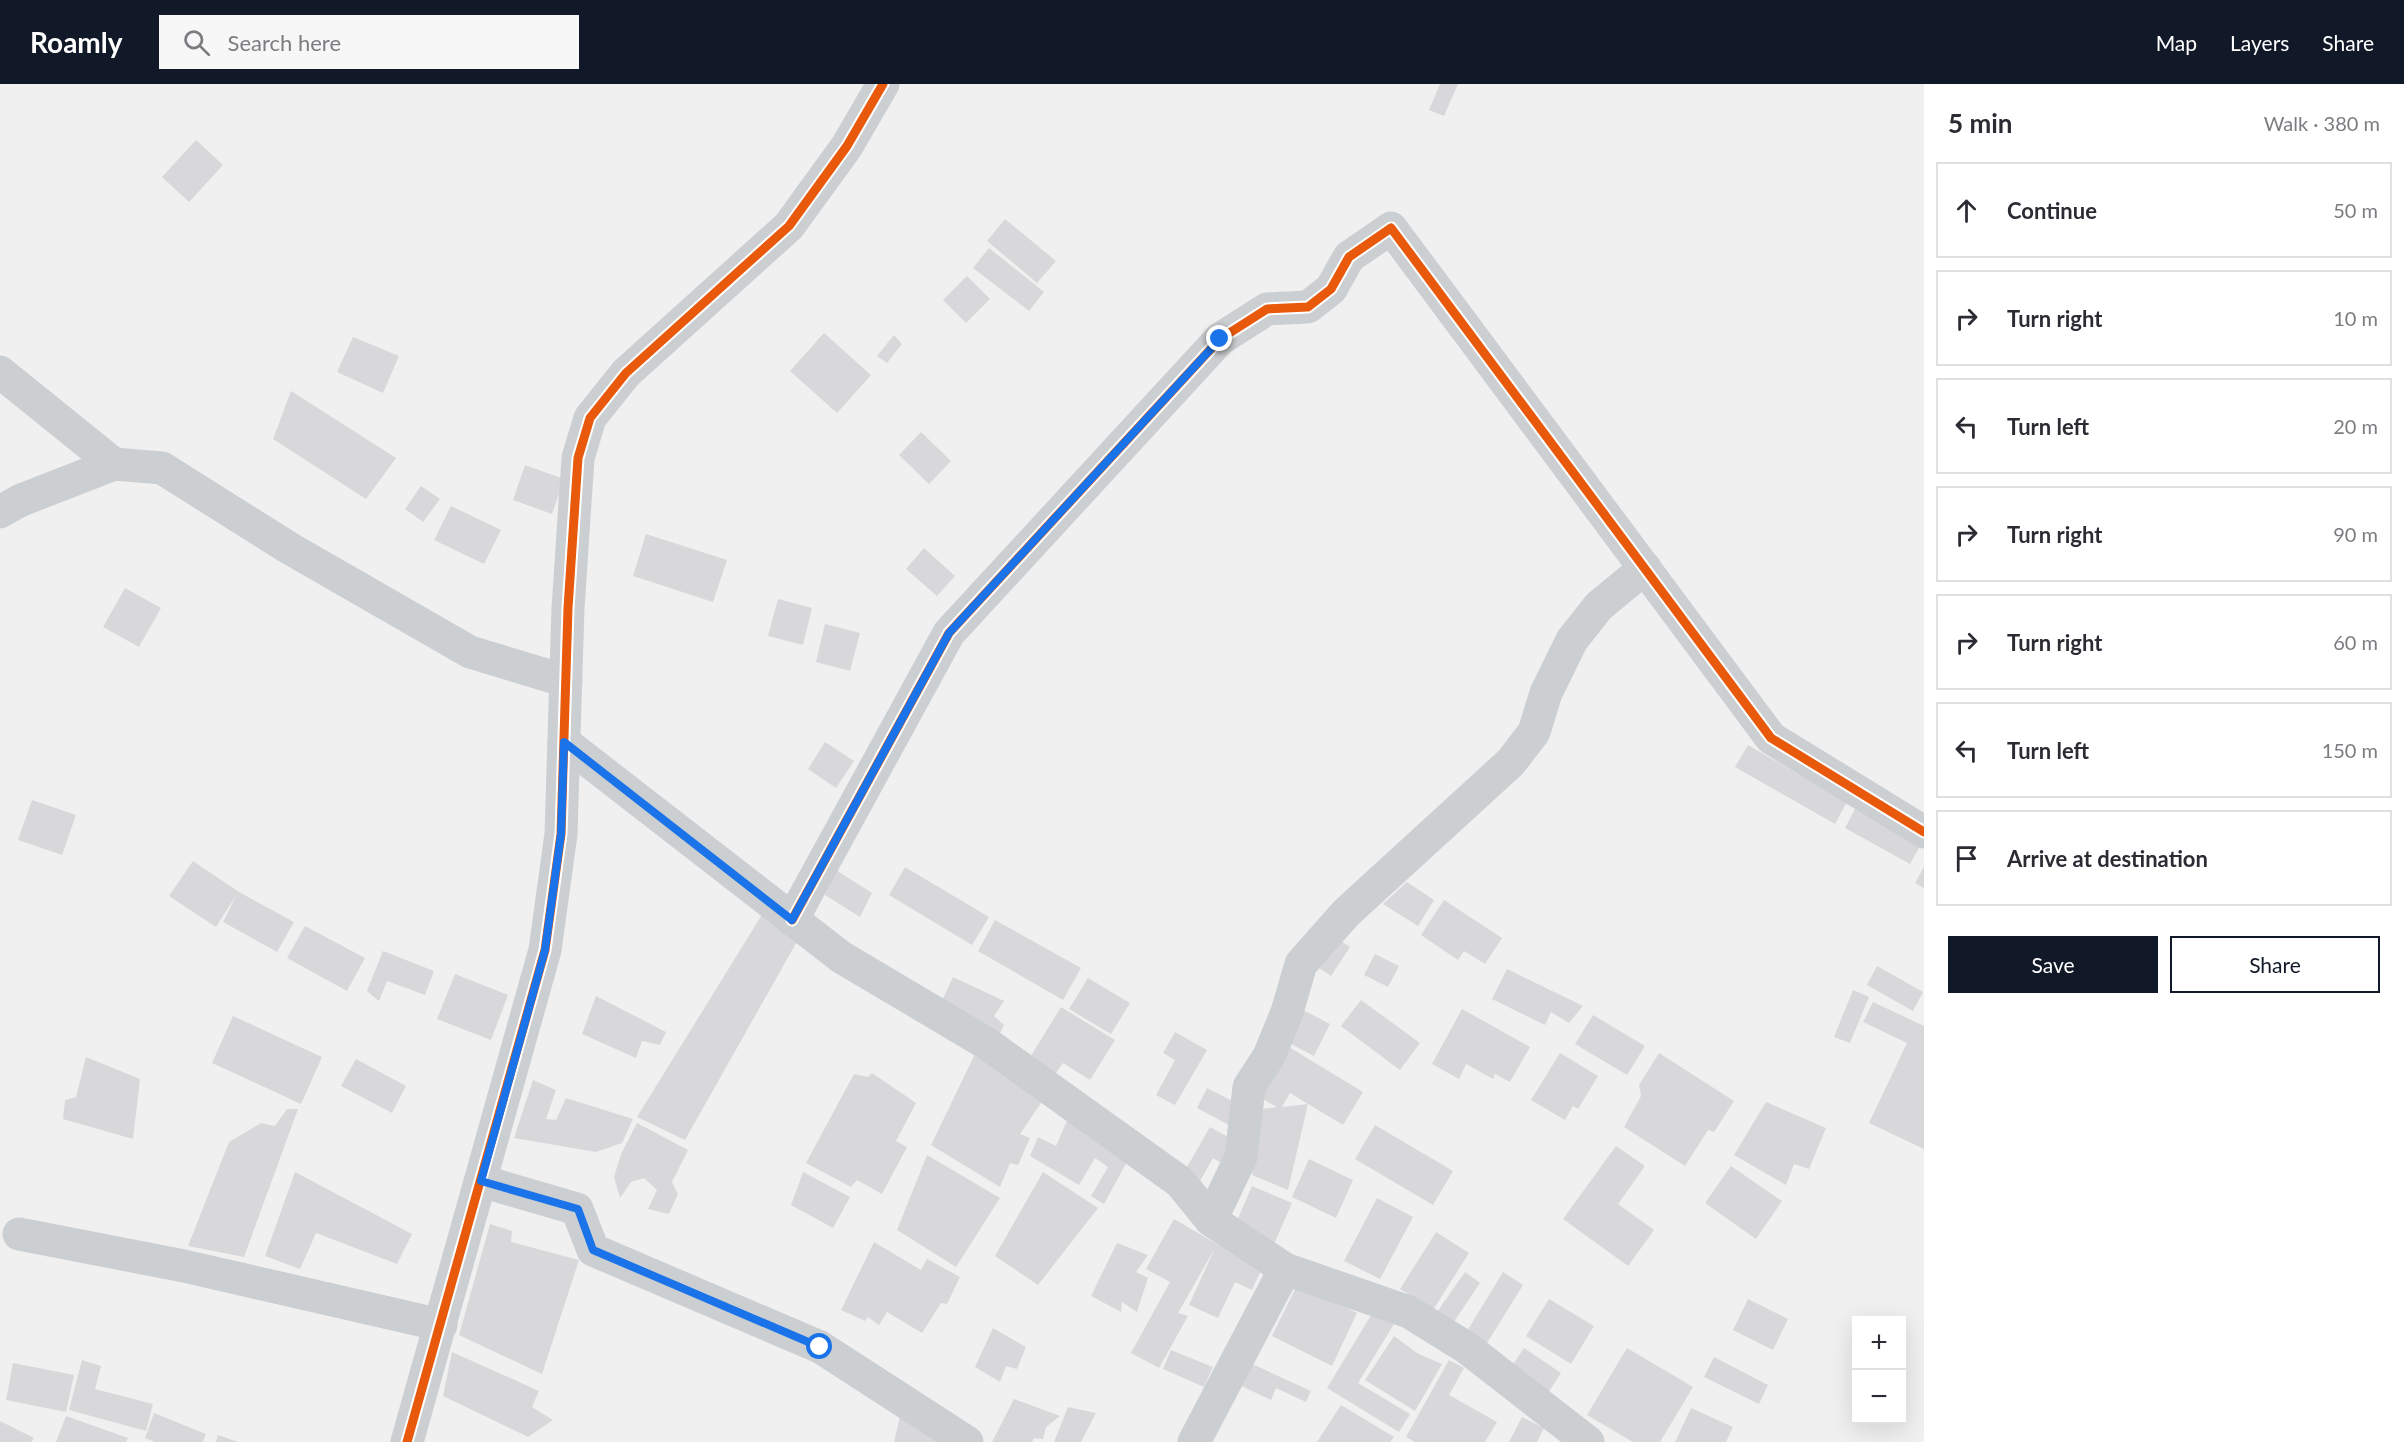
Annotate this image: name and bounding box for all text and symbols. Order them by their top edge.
search box [159,15,579,69]
text: Roamly [30,25,123,59]
icon: search [180,26,213,59]
text: Search here [228,29,341,56]
text: Map [2156,30,2197,55]
text: Layers [2230,30,2289,55]
text: Share [2322,30,2374,55]
text: 5 min [1948,107,2012,139]
text: Walk · 380 m [2264,111,2380,135]
icon: ahead [1950,194,1983,227]
text: Continue [2007,197,2097,224]
text: 50 m [2333,198,2378,222]
icon: right [1950,302,1983,335]
text: Turn right [2007,305,2102,332]
text: 10 m [2333,306,2378,330]
route end [1206,325,1232,351]
icon: left [1950,410,1983,443]
text: Turn left [2007,413,2089,440]
text: 20 m [2333,414,2378,438]
icon: right [1950,518,1983,551]
text: Turn right [2007,521,2102,548]
text: 90 m [2333,522,2378,546]
icon: right [1950,626,1983,659]
text: Turn right [2007,629,2102,656]
text: 60 m [2333,630,2378,654]
icon: left [1950,734,1983,767]
text: Turn left [2007,737,2089,764]
text: 150 m [2322,738,2378,762]
icon: arrive [1950,842,1983,875]
text: Arrive at destination [2007,845,2208,872]
button: Save [1948,936,2158,993]
button: Share [2170,936,2380,993]
map controls [1852,1316,1906,1424]
button: + [1852,1316,1906,1370]
route start [806,1333,832,1359]
button: − [1852,1370,1906,1424]

